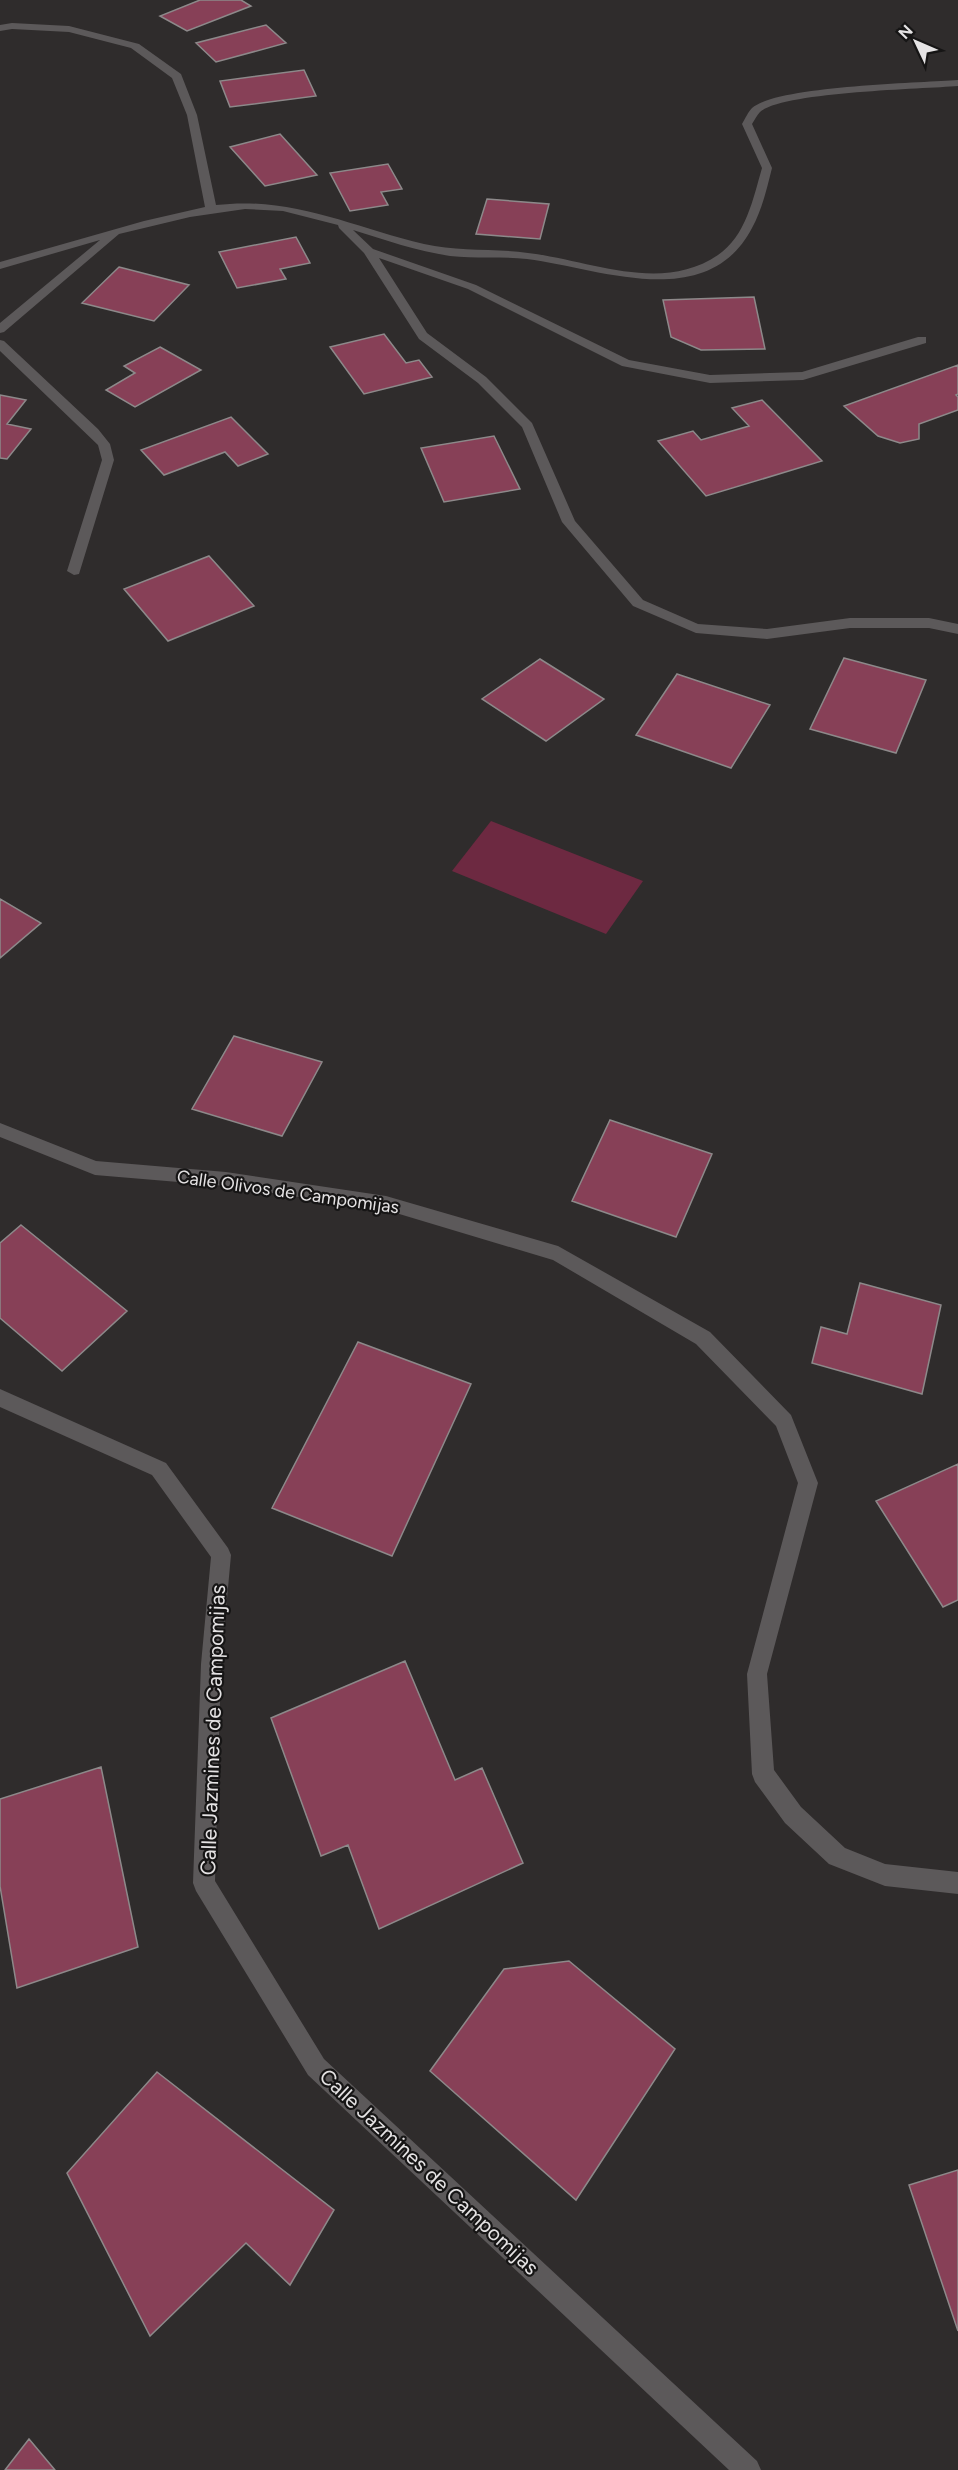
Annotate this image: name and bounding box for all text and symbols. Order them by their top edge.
north arrow [886,12,946,72]
text: N [894,21,917,43]
street label: Calle Olivos de Campomijas [175,1166,401,1218]
street label: Calle Jazmines de Campomijas [195,1584,230,1876]
street label: Calle Jazmines de Campomijas [315,2063,544,2280]

